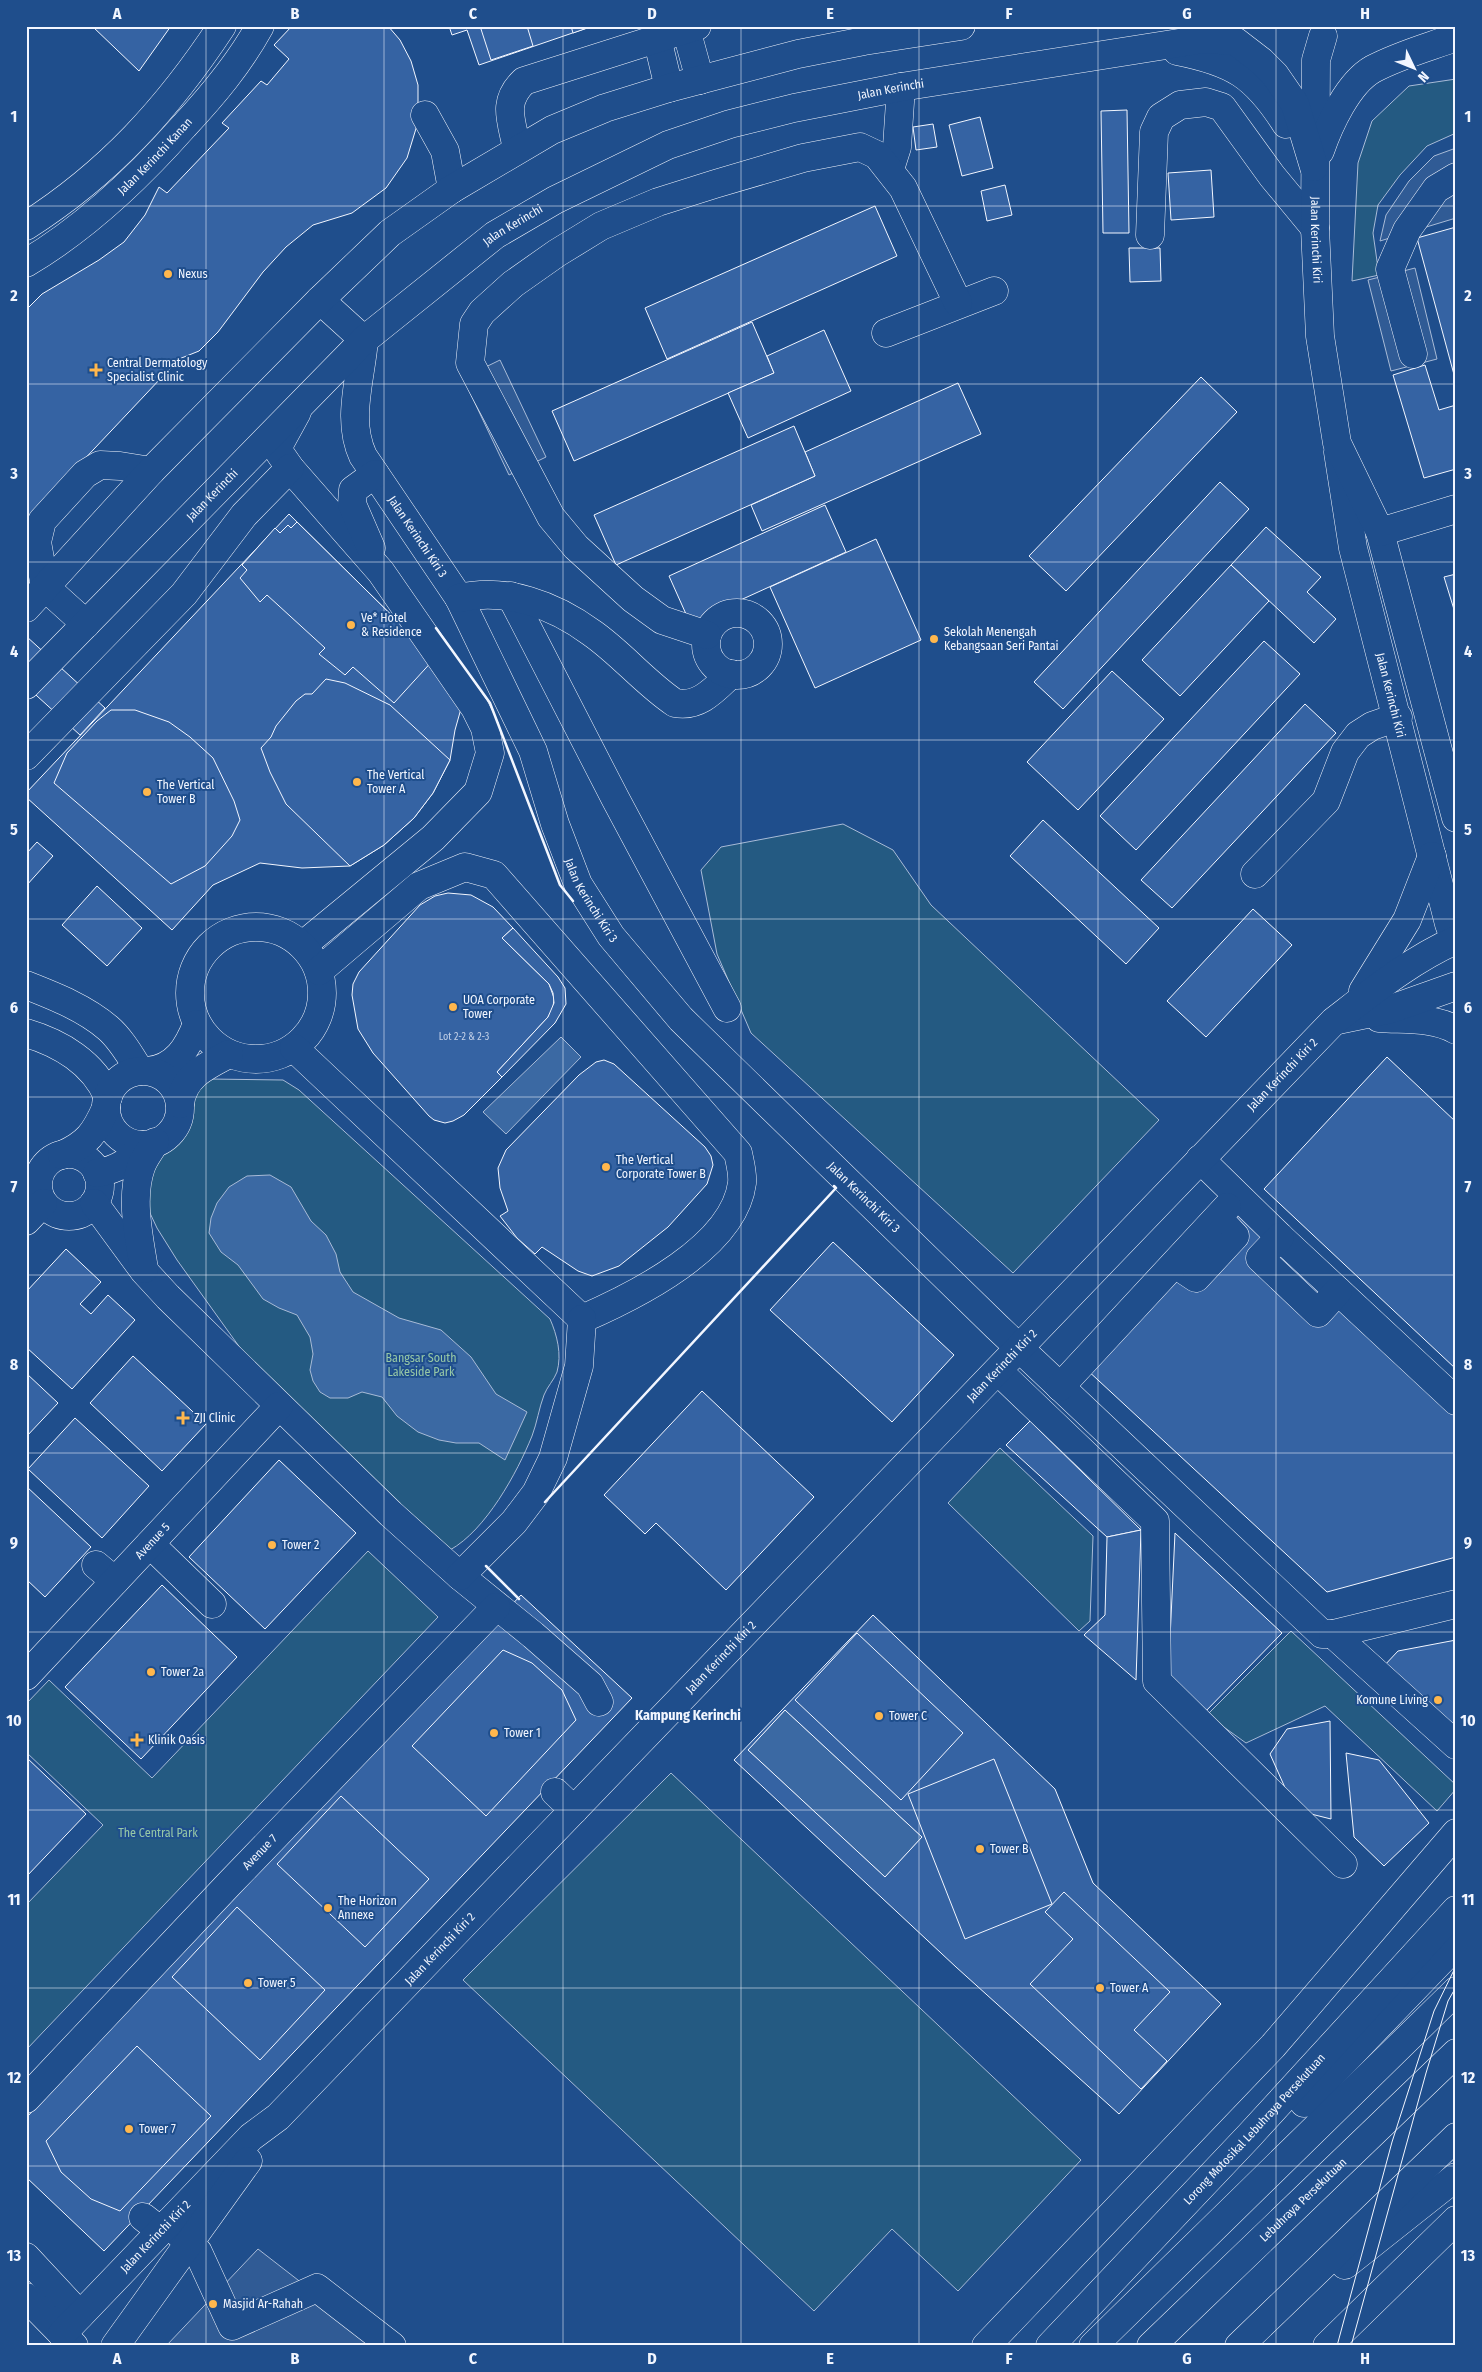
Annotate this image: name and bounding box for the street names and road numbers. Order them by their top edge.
street label: Jalan Kerinchi [856,76,925,102]
street label: Jalan Kerinchi Kanan [115,115,195,197]
street label: Jalan Kerinchi Kiri [1308,197,1325,284]
street label: Jalan Kerinchi [480,202,545,249]
street label: Jalan Kerinchi [184,466,241,524]
street label: Jalan Kerinchi Kiri 3 [385,493,450,580]
street label: Jalan Kerinchi Kiri [1373,651,1408,739]
street label: Jalan Kerinchi Kiri 3 [562,856,620,945]
street label: Jalan Kerinchi Kiri 2 [1244,1036,1320,1114]
street label: Jalan Kerinchi Kiri 3 [825,1159,903,1235]
street label: Jalan Kerinchi Kiri 2 [964,1327,1040,1405]
street label: Avenue 5 [132,1520,173,1562]
street label: Jalan Kerinchi Kiri 2 [683,1618,759,1696]
street label: Avenue 7 [239,1831,280,1873]
street label: Jalan Kerinchi Kiri 2 [402,1910,478,1988]
street label: Lorong Motosikal Lebuhraya Persekutuan [1180,2051,1328,2207]
street label: Lebuhraya Persekutuan [1257,2156,1351,2244]
street label: Jalan Kerinchi Kiri 2 [118,2197,193,2276]

